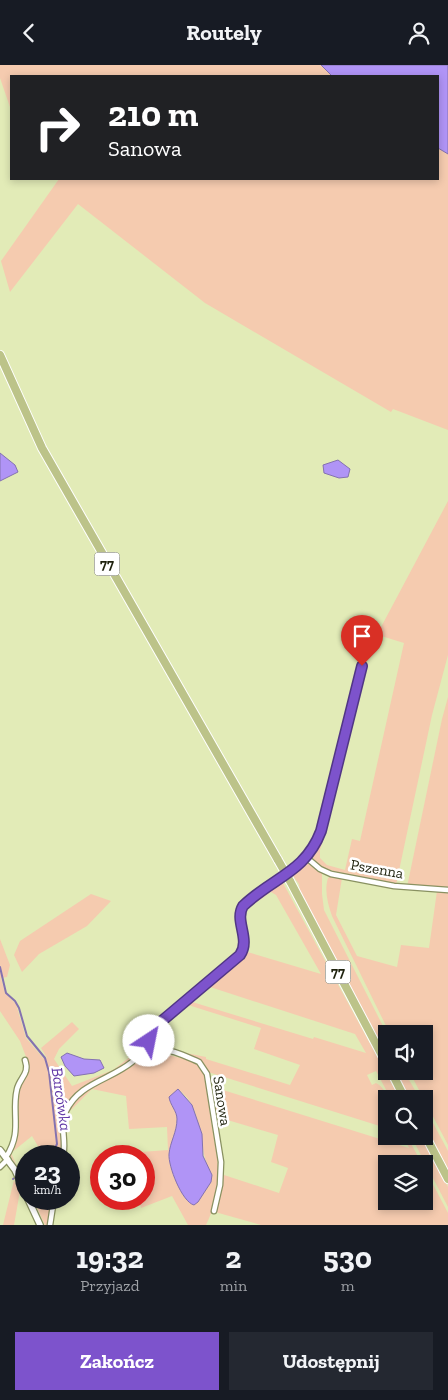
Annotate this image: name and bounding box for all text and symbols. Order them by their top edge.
icon: back [15,19,43,47]
text: Routely [186,19,262,46]
icon: person [405,19,433,47]
text: 210 m [108,93,198,135]
icon: right [25,95,90,160]
text: Sanowa [108,135,182,162]
road number: 77 [94,553,120,575]
pin [341,615,383,666]
icon: arrive [348,622,376,650]
street label: Pszenna [349,855,405,883]
road number: 77 [326,961,350,984]
position arrow [122,1014,174,1066]
map controls [378,1025,433,1210]
button: sound [378,1025,433,1080]
water label: Barcówka [48,1066,75,1132]
street label: Sanowa [209,1075,235,1127]
button: search [378,1090,433,1145]
speed limit sign: 30 [90,1145,155,1210]
button: layers [378,1155,433,1210]
text: 23 [34,1156,61,1186]
text: km/h [34,1183,61,1197]
text: 19:32 [76,1240,144,1276]
text: 2 [225,1240,241,1276]
text: 530 [323,1240,372,1276]
text: Przyjazd [80,1276,140,1295]
text: min [220,1276,247,1295]
text: m [341,1276,354,1295]
button: Zakończ [15,1332,219,1390]
button: Udostępnij [229,1332,433,1390]

